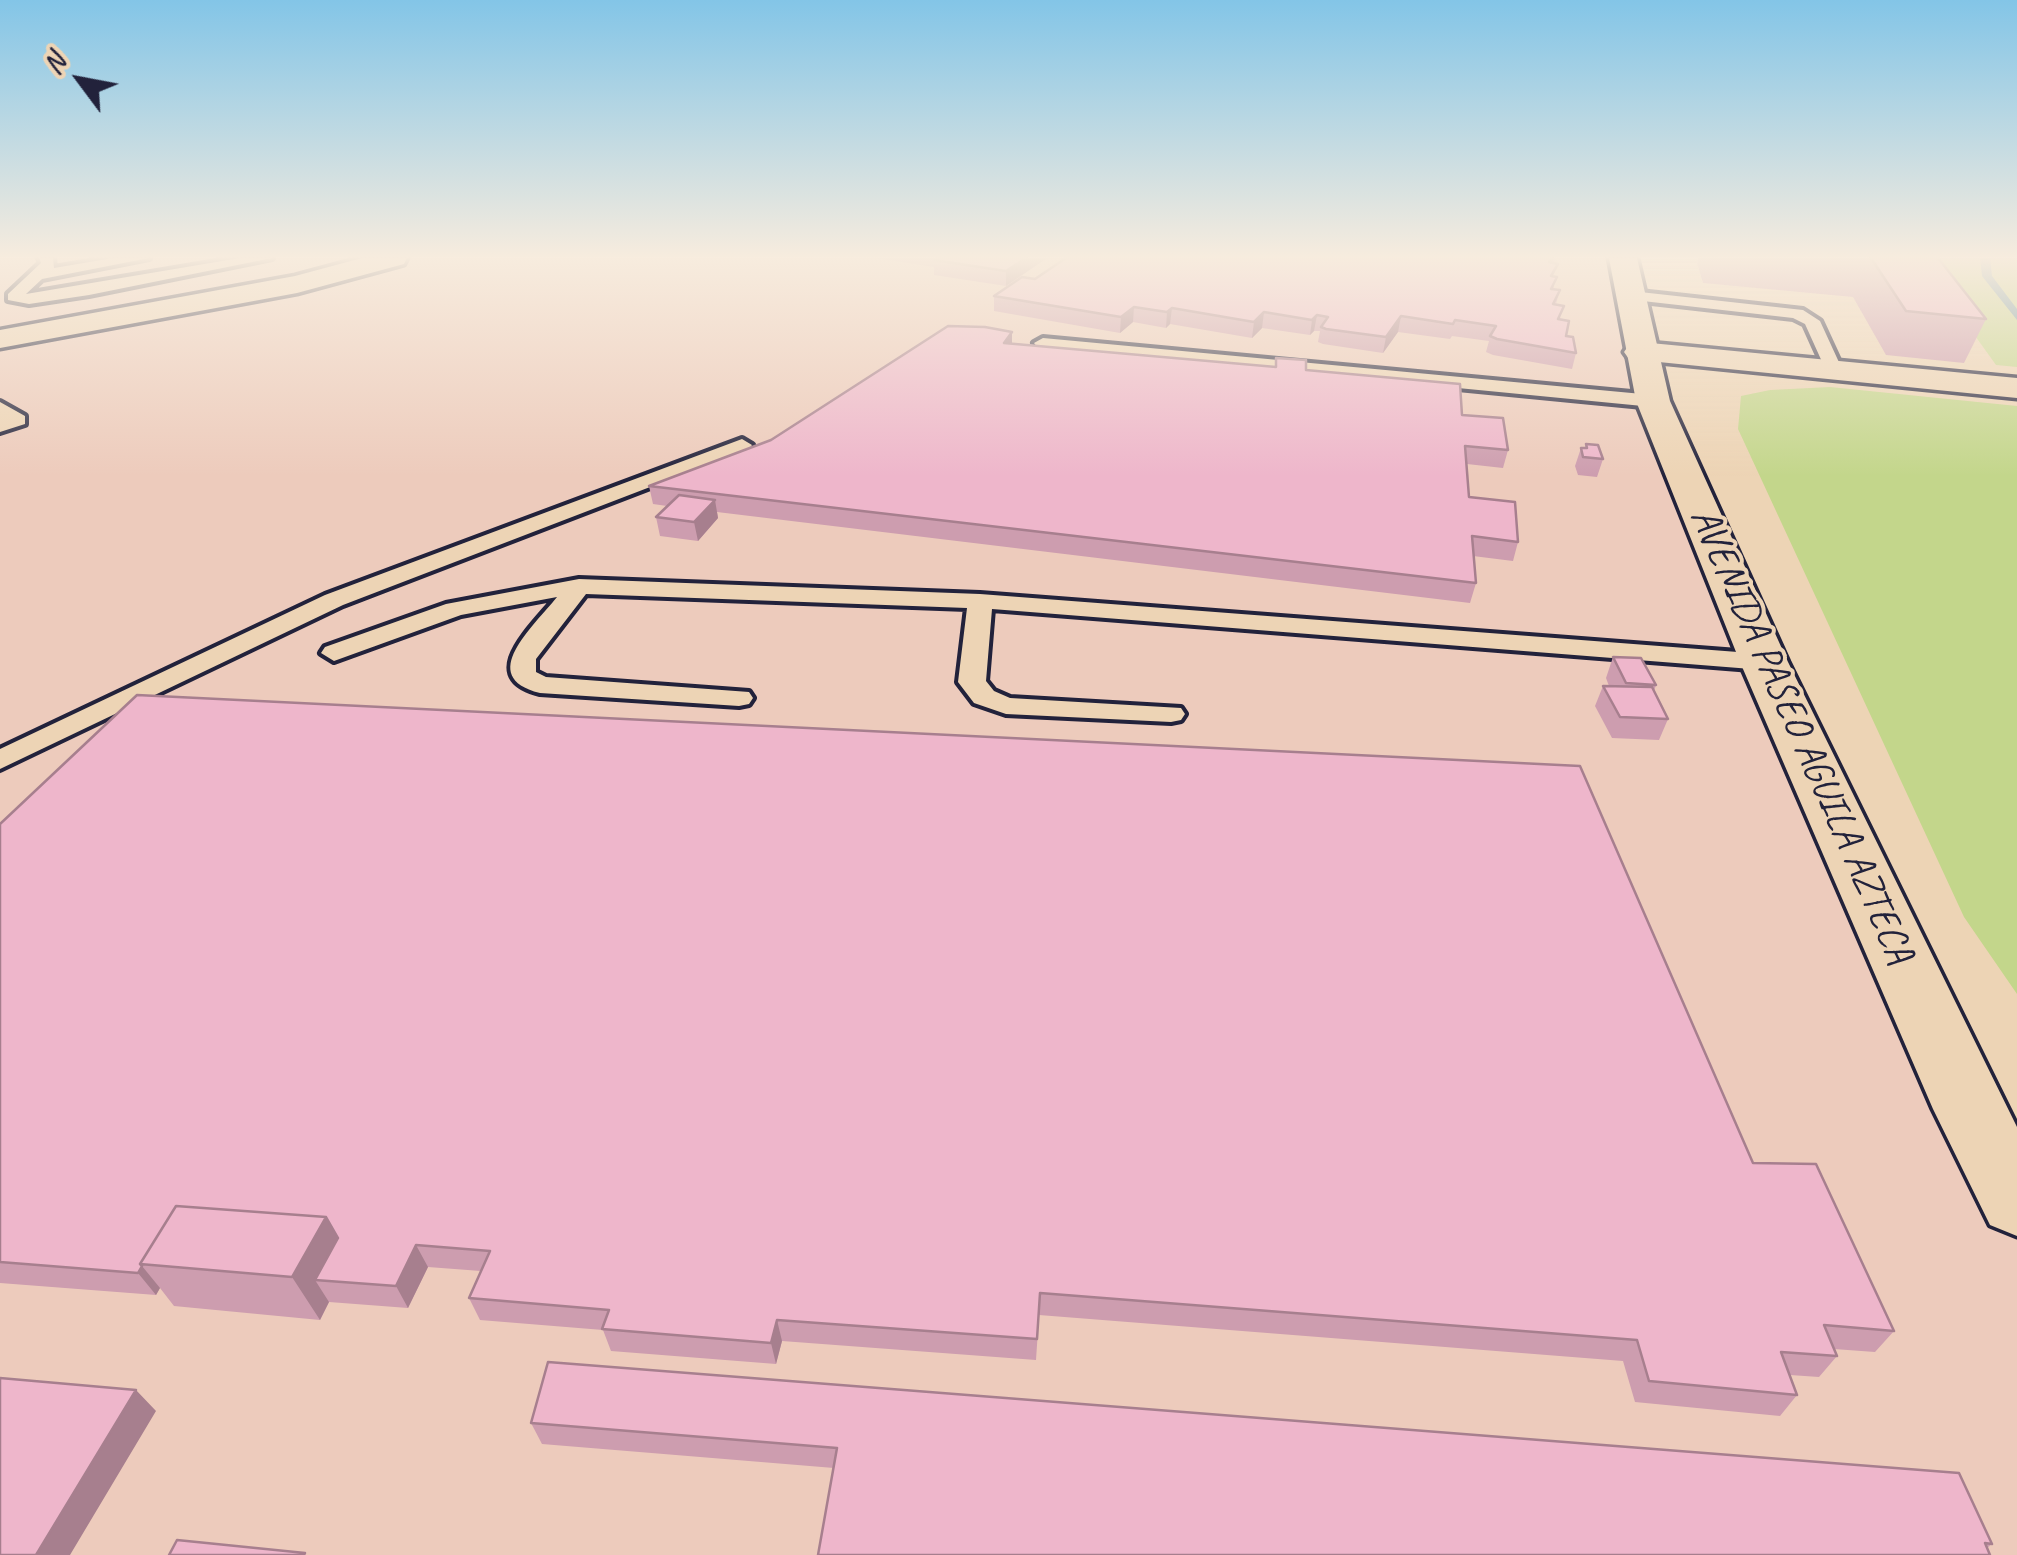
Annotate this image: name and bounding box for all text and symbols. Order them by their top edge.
north arrow [30,30,130,130]
text: N [35,47,74,80]
street label: AVENIDA PASEO AGUILA AZTECA [1679,500,1923,972]

